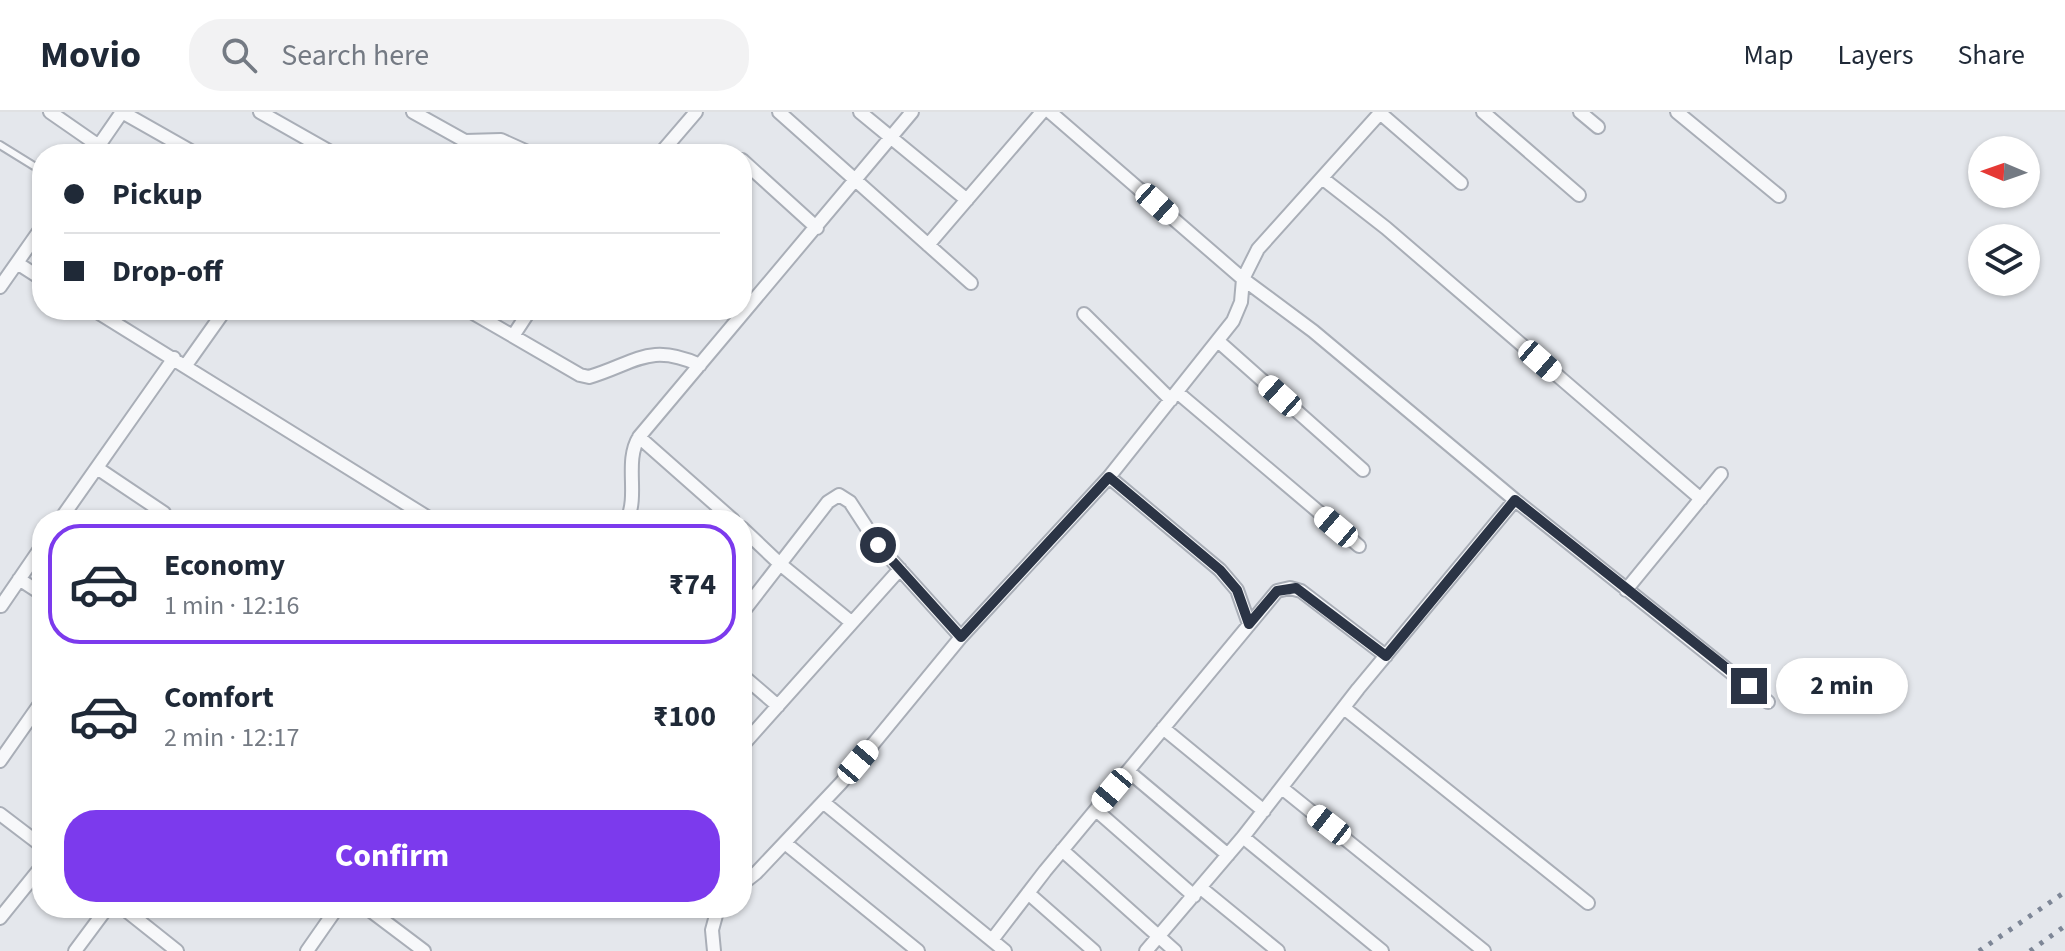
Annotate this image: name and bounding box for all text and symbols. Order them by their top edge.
search box [189,19,749,91]
text: Movio [40,28,141,82]
icon: search [217,33,261,77]
text: Search here [281,34,429,77]
text: Map [1743,35,1793,75]
text: Layers [1837,35,1913,75]
text: Share [1957,35,2025,75]
north arrow [1968,136,2040,208]
map controls [1968,136,2040,296]
text: Pickup [112,173,202,216]
car [1131,179,1183,229]
button: layers [1968,224,2040,296]
text: Drop-off [112,250,223,293]
car [1514,336,1566,386]
car [1254,371,1306,421]
car [1310,502,1362,552]
route start [860,527,896,563]
text: Economy [164,544,285,587]
icon: car [68,548,140,620]
text: ₹74 [668,563,716,606]
text: 1 min · 12:16 [164,587,299,624]
callout: 2 min [1777,658,1909,714]
text: 2 min [1810,667,1874,704]
route end [1731,668,1767,704]
text: Comfort [164,676,274,719]
icon: car [68,680,140,752]
text: ₹100 [653,695,716,738]
text: 2 min · 12:17 [164,719,299,756]
car [833,736,883,788]
car [1087,764,1137,816]
car [1303,801,1355,849]
button: Confirm [64,810,720,902]

